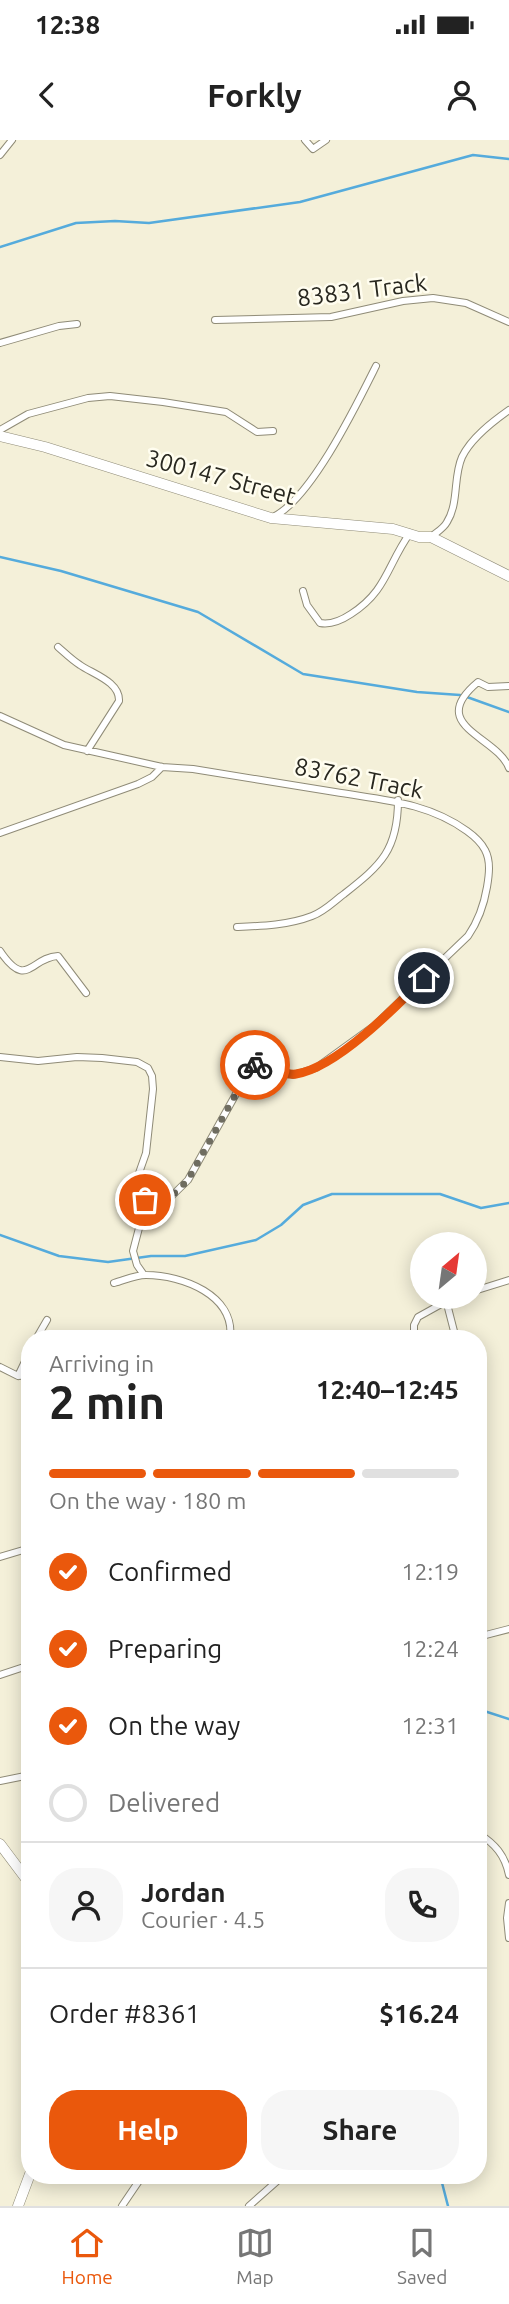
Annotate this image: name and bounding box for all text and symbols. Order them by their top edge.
text: 12:38 [35,10,100,39]
icon: back [28,76,66,114]
icon: person [443,76,481,114]
text: Forkly [207,77,302,113]
street label: 83831 Track [296,269,428,311]
street label: 300147 Street [143,444,299,510]
street label: 83762 Track [292,752,426,804]
pin [394,948,454,1008]
icon: home [405,959,443,997]
courier [220,1030,290,1100]
icon: bike [236,1046,274,1084]
pin [115,1170,175,1230]
icon: bag [126,1181,164,1219]
north arrow [410,1232,486,1309]
map controls [410,1232,487,1309]
text: Arriving in [49,1351,154,1376]
text: 12:40–12:45 [316,1375,459,1404]
text: 2 min [49,1376,165,1428]
text: On the way · 180 m [49,1488,246,1513]
icon: check [49,1553,87,1591]
text: Confirmed [108,1557,232,1586]
text: 12:19 [401,1559,459,1584]
icon: check [49,1630,87,1668]
text: Preparing [108,1634,222,1663]
text: 12:24 [401,1636,459,1661]
icon: check [49,1707,87,1745]
text: On the way [108,1711,240,1740]
text: 12:31 [401,1713,459,1738]
text: Delivered [108,1788,220,1817]
button: person [49,1868,123,1942]
button: phone [385,1868,459,1942]
text: Jordan [141,1878,226,1907]
text: Courier · 4.5 [141,1907,265,1932]
text: Order #8361 [49,1999,200,2028]
text: $16.24 [379,1999,459,2028]
button: Help [49,2090,247,2170]
button: Share [261,2090,459,2170]
tab: Home [62,2224,113,2288]
tab: Map [236,2224,274,2288]
tab: Saved [397,2224,447,2288]

